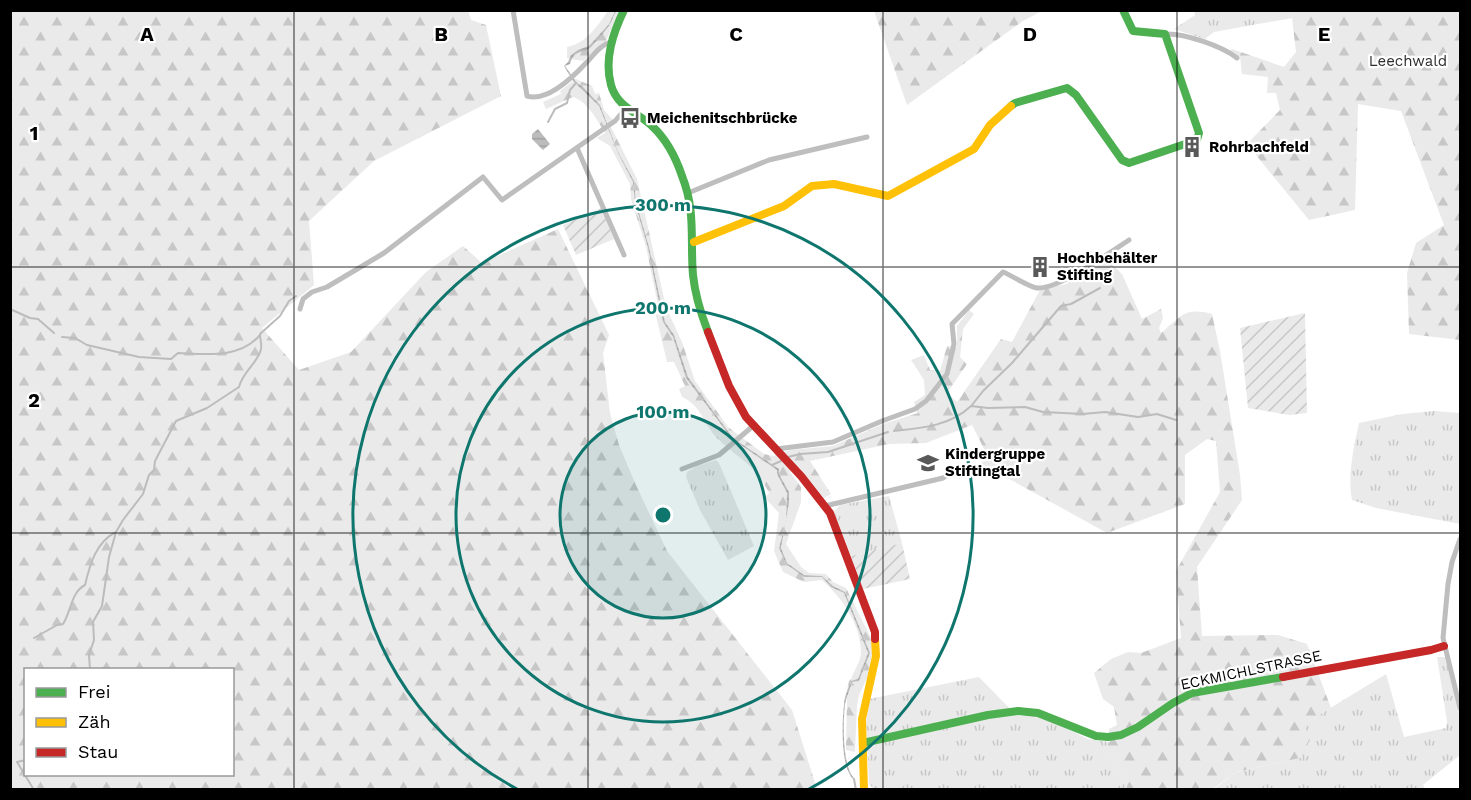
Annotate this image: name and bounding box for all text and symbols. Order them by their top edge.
text: A [140,22,154,46]
text: B [434,22,448,46]
text: C [729,22,743,46]
text: D [1023,22,1037,46]
text: E [1318,22,1330,46]
park label: Leechwald [1369,52,1447,70]
bus stop icon: Meichenitschbrücke [618,106,642,130]
place label: Meichenitschbrücke [647,109,798,127]
text: 1 [30,121,38,145]
building icon: Rohrbachfeld [1180,135,1204,159]
place label: Rohrbachfeld [1209,138,1309,156]
text: 300 m [635,194,691,215]
place label: Hochbehälter Stifting [1057,249,1158,284]
building icon: Hochbehälter Stifting [1028,255,1052,279]
text: 200 m [635,297,691,318]
text: 2 [28,388,40,412]
text: 100 m [636,401,690,422]
place label: Kindergruppe Stiftingtal [945,445,1045,480]
school or university icon: Kindergruppe Stiftingtal [916,451,940,475]
centre of rings [653,505,673,525]
street label: ECKMICHLSTRASSE [1179,646,1323,694]
legend [24,668,234,776]
text: Frei [78,681,110,702]
text: Zäh [78,711,111,732]
text: Stau [78,741,118,762]

